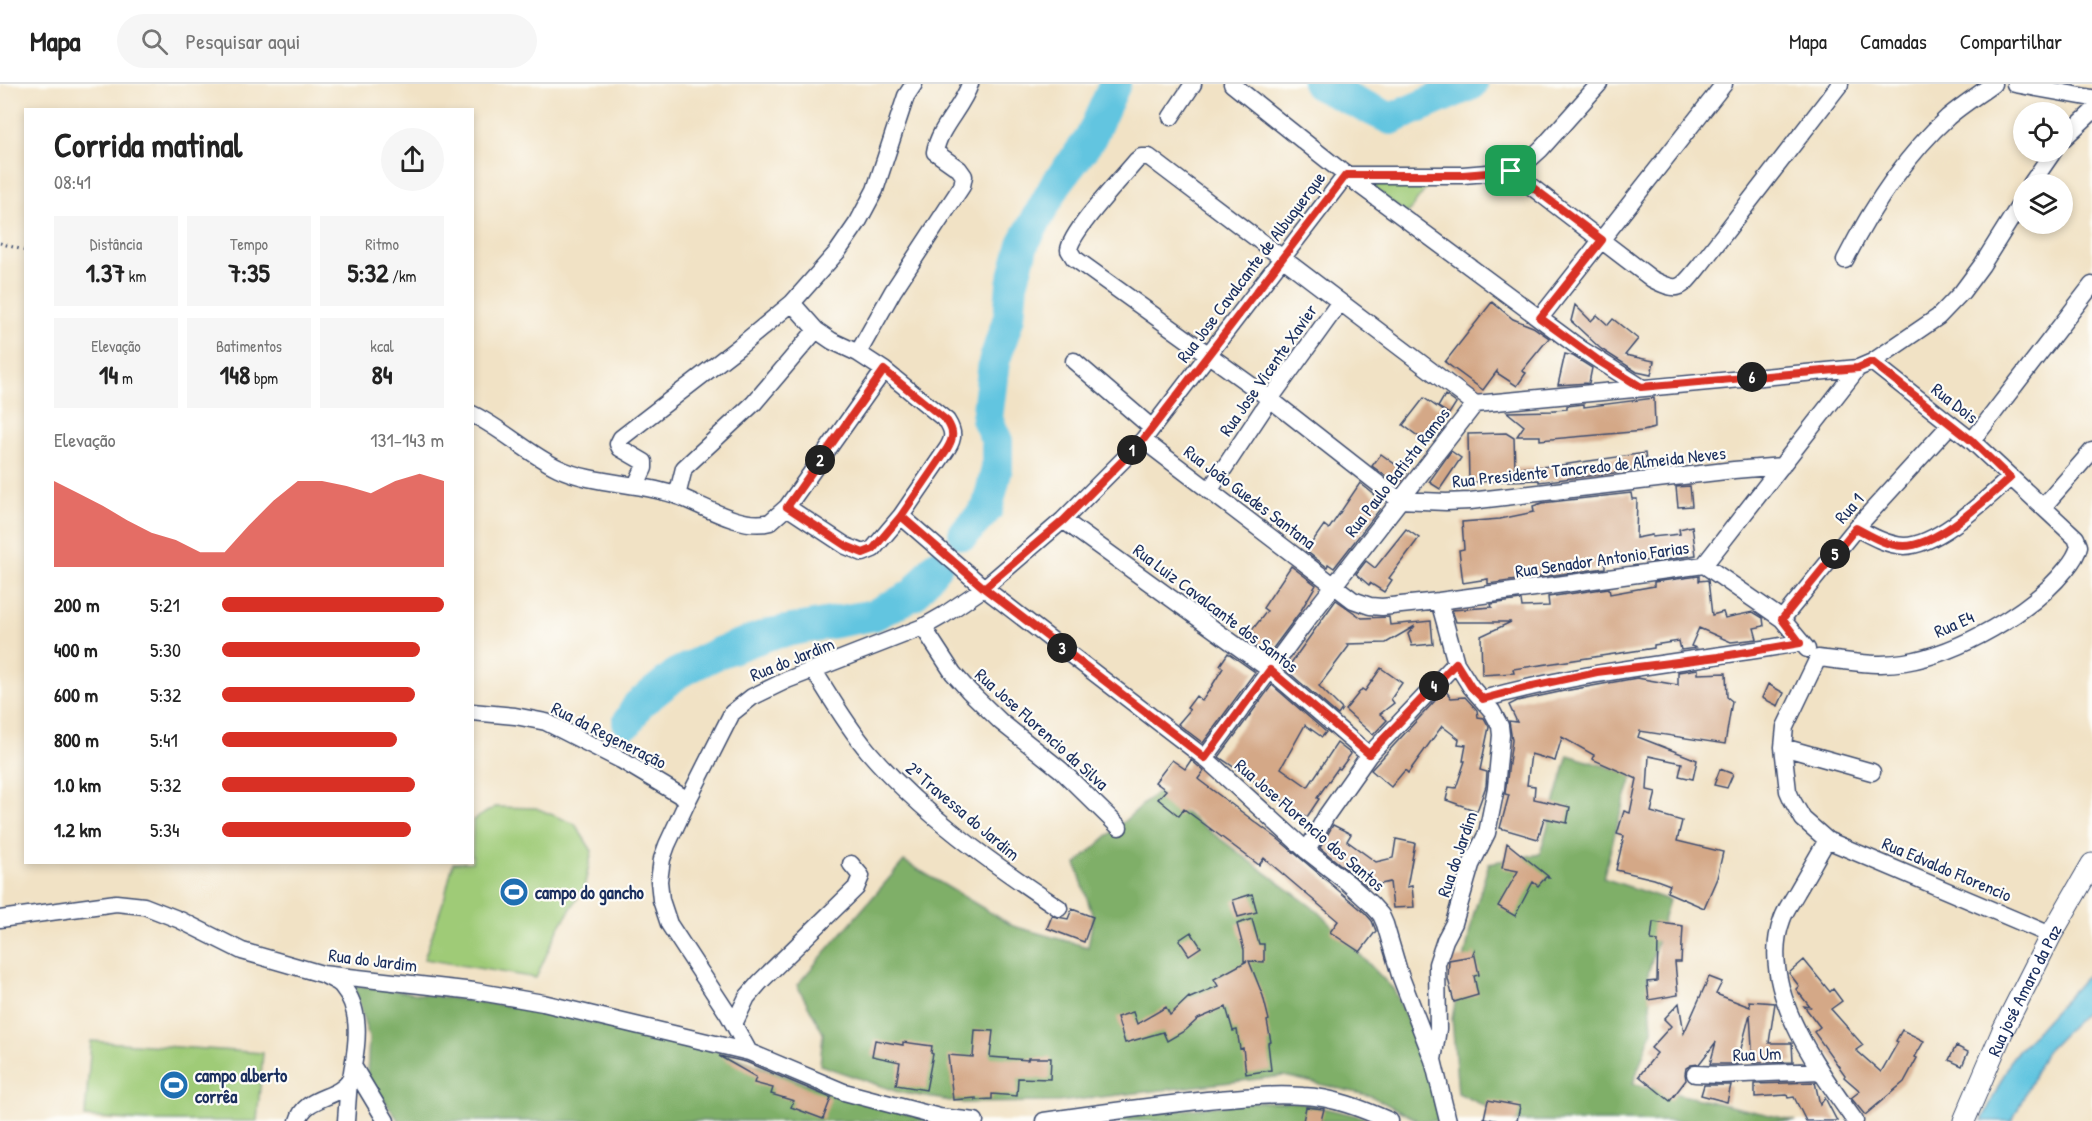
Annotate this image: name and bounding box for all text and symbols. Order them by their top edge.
search box [117,14,537,68]
text: Mapa [30,22,81,60]
icon: search [138,25,171,58]
text: Pesquisar aqui [186,26,301,56]
text: Mapa [1789,27,1827,56]
text: Camadas [1860,27,1927,56]
text: Compartilhar [1960,27,2062,56]
map controls [2013,102,2073,234]
button: locate [2013,102,2073,162]
text: Corrida matinal [54,123,242,167]
button: share [381,128,444,191]
pin [1485,145,1536,196]
icon: arrive [1494,154,1527,187]
street label: Rua Jose Cavalcante de Albuquerque [1171,166,1331,368]
text: 08:41 [54,168,91,195]
button: layers [2013,174,2073,234]
text: Distância [90,233,142,255]
text: Tempo [230,233,268,255]
text: Ritmo [365,233,399,255]
text: 1.37 [86,255,125,290]
text: 7:35 [228,255,270,290]
text: 5:32 [348,255,388,290]
text: km [125,265,146,287]
text: /km [388,265,416,287]
street label: Rua Jose Vicente Xavier [1213,299,1323,441]
text: Elevação [91,335,141,357]
text: Batimentos [216,335,282,357]
text: kcal [370,335,394,357]
text: 14 [99,357,118,392]
text: 148 [220,357,250,392]
text: 84 [371,357,393,392]
pin: 6 [1737,362,1767,392]
text: 6 [1749,366,1755,388]
text: m [118,367,133,389]
text: bpm [250,367,278,389]
street label: Rua Dois [1926,377,1984,429]
street label: Rua Paulo Batista Ramos [1338,402,1456,542]
text: Elevação [54,426,116,453]
text: 131–143 m [370,426,444,453]
pin: 1 [1117,435,1147,465]
text: 1 [1129,439,1135,461]
street label: Rua João Guedes Santana [1179,439,1321,555]
street label: Rua Presidente Tancredo de Almeida Neves [1451,440,1727,494]
pin: 2 [805,445,835,475]
text: 2 [816,449,824,471]
street label: Rua 1 [1829,487,1869,529]
street label: Rua Senador Antonio Farias [1514,534,1691,584]
street label: Rua Luiz Cavalcante dos Santos [1128,537,1304,679]
pin: 5 [1820,539,1850,569]
text: 5 [1832,543,1838,565]
text: 200 m [54,591,99,618]
text: 5:21 [150,591,180,618]
street label: Rua E4 [1930,604,1978,644]
street label: Rua do Jardim [746,631,838,687]
pin: 3 [1047,633,1077,663]
text: 400 m [54,636,98,663]
text: 5:30 [150,636,181,663]
text: 3 [1058,637,1066,659]
street label: Rua Jose Florencio da Silva [970,662,1114,796]
pin: 4 [1419,671,1449,701]
text: 4 [1431,675,1437,697]
text: 600 m [54,681,98,708]
text: 5:32 [150,681,181,708]
street label: Rua da Regeneração [547,695,671,775]
text: 800 m [54,726,99,753]
text: 5:41 [150,726,178,753]
street label: Rua Jose Florencio dos Santos [1230,753,1390,897]
street label: 2ª Travessa do Jardim [901,756,1025,866]
text: 1.0 km [54,771,101,798]
text: 5:32 [150,771,181,798]
street label: Rua do Jardim [1431,808,1483,900]
text: 1.2 km [54,816,101,843]
text: 5:34 [150,816,180,843]
street label: Rua Edvaldo Florencio [1878,830,2016,908]
sports icon: campo do gancho [498,876,530,908]
place label: campo do gancho [535,880,645,906]
street label: Rua josé Amaro da Paz [1981,919,2067,1060]
street label: Rua do Jardim [327,942,419,978]
street label: Rua Um [1732,1041,1782,1067]
place label: campo alberto corrêa [195,1063,288,1109]
sports icon: campo alberto corrêa [158,1069,190,1101]

